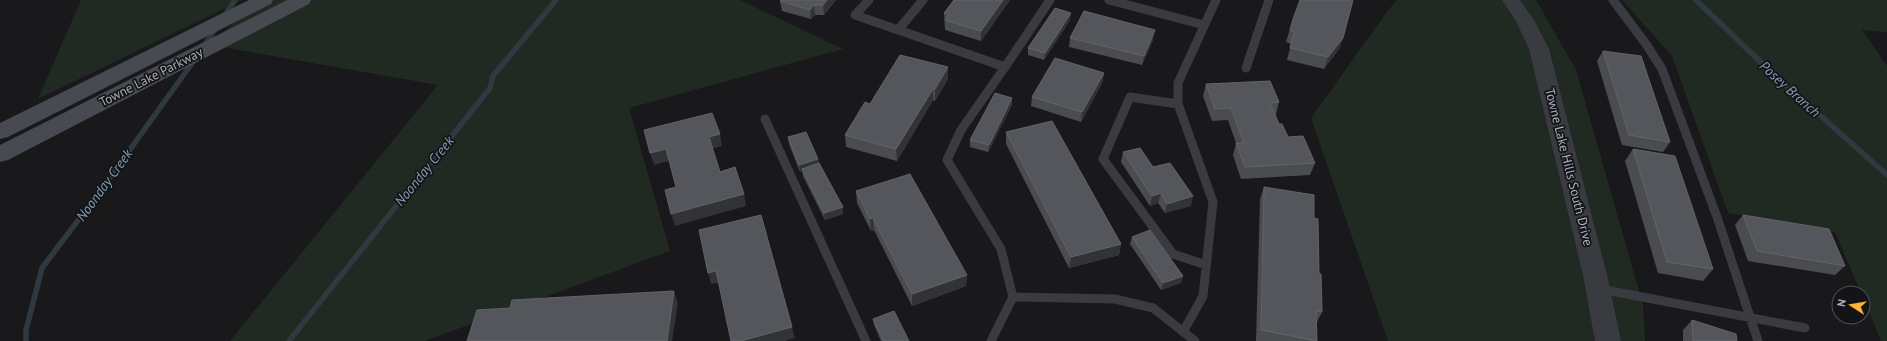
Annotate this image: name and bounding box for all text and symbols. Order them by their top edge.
street label: Towne Lake Parkway [96,44,206,110]
water label: Posey Branch [1756,57,1824,121]
street label: Towne Lake Hills South Drive [1541,86,1597,248]
water label: Noonday Creek [390,132,458,210]
water label: Noonday Creek [72,145,137,225]
north arrow [1831,285,1871,325]
text: N [1834,298,1849,308]

